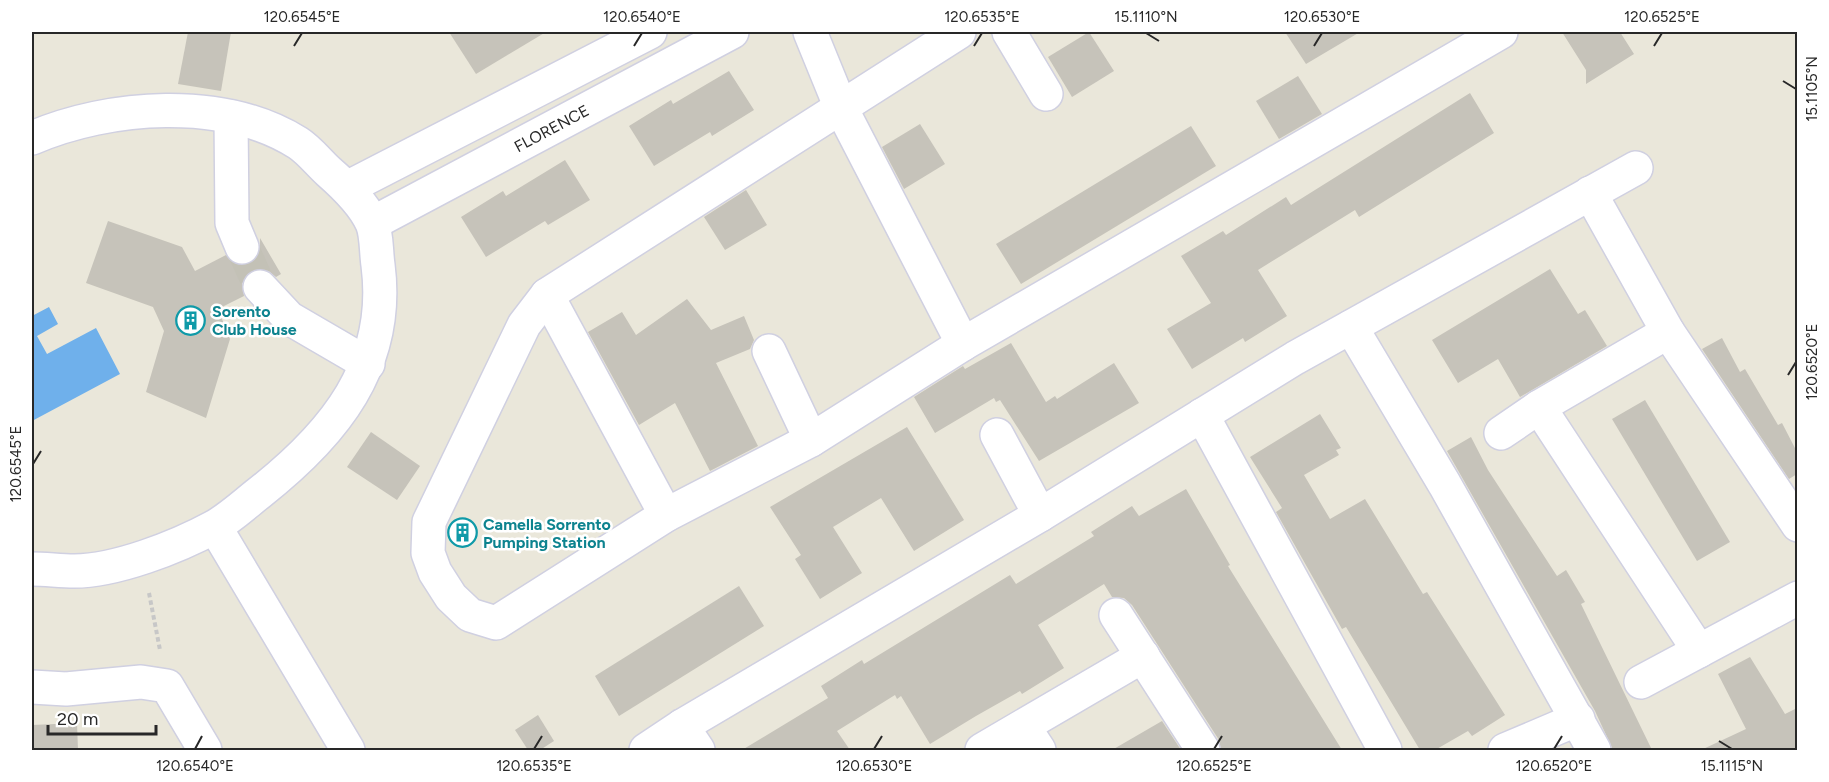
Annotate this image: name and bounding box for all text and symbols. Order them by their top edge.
text: 120.6545°E [264,8,340,26]
text: 120.6540°E [603,8,681,26]
text: 120.6535°E [944,8,1020,26]
text: 15.1110°N [1114,8,1178,26]
text: 120.6530°E [1284,8,1360,26]
text: 120.6525°E [1624,8,1700,26]
text: 15.1105°N [1803,56,1821,122]
street label: FLORENCE [511,101,592,156]
place label: Sorento Club House [212,302,297,339]
building icon: Sorento Club House [175,304,207,336]
text: 120.6520°E [1803,324,1821,400]
text: 120.6545°E [7,426,25,502]
place label: Camella Sorrento Pumping Station [483,515,611,552]
building icon: Camella Sorrento Pumping Station [446,517,478,549]
scale bar [48,698,156,736]
text: 20 m [57,708,98,730]
text: 120.6540°E [156,757,234,775]
text: 120.6535°E [496,757,572,775]
text: 120.6530°E [836,757,912,775]
text: 120.6525°E [1176,757,1252,775]
text: 120.6520°E [1516,757,1592,775]
text: 15.1115°N [1701,757,1763,775]

